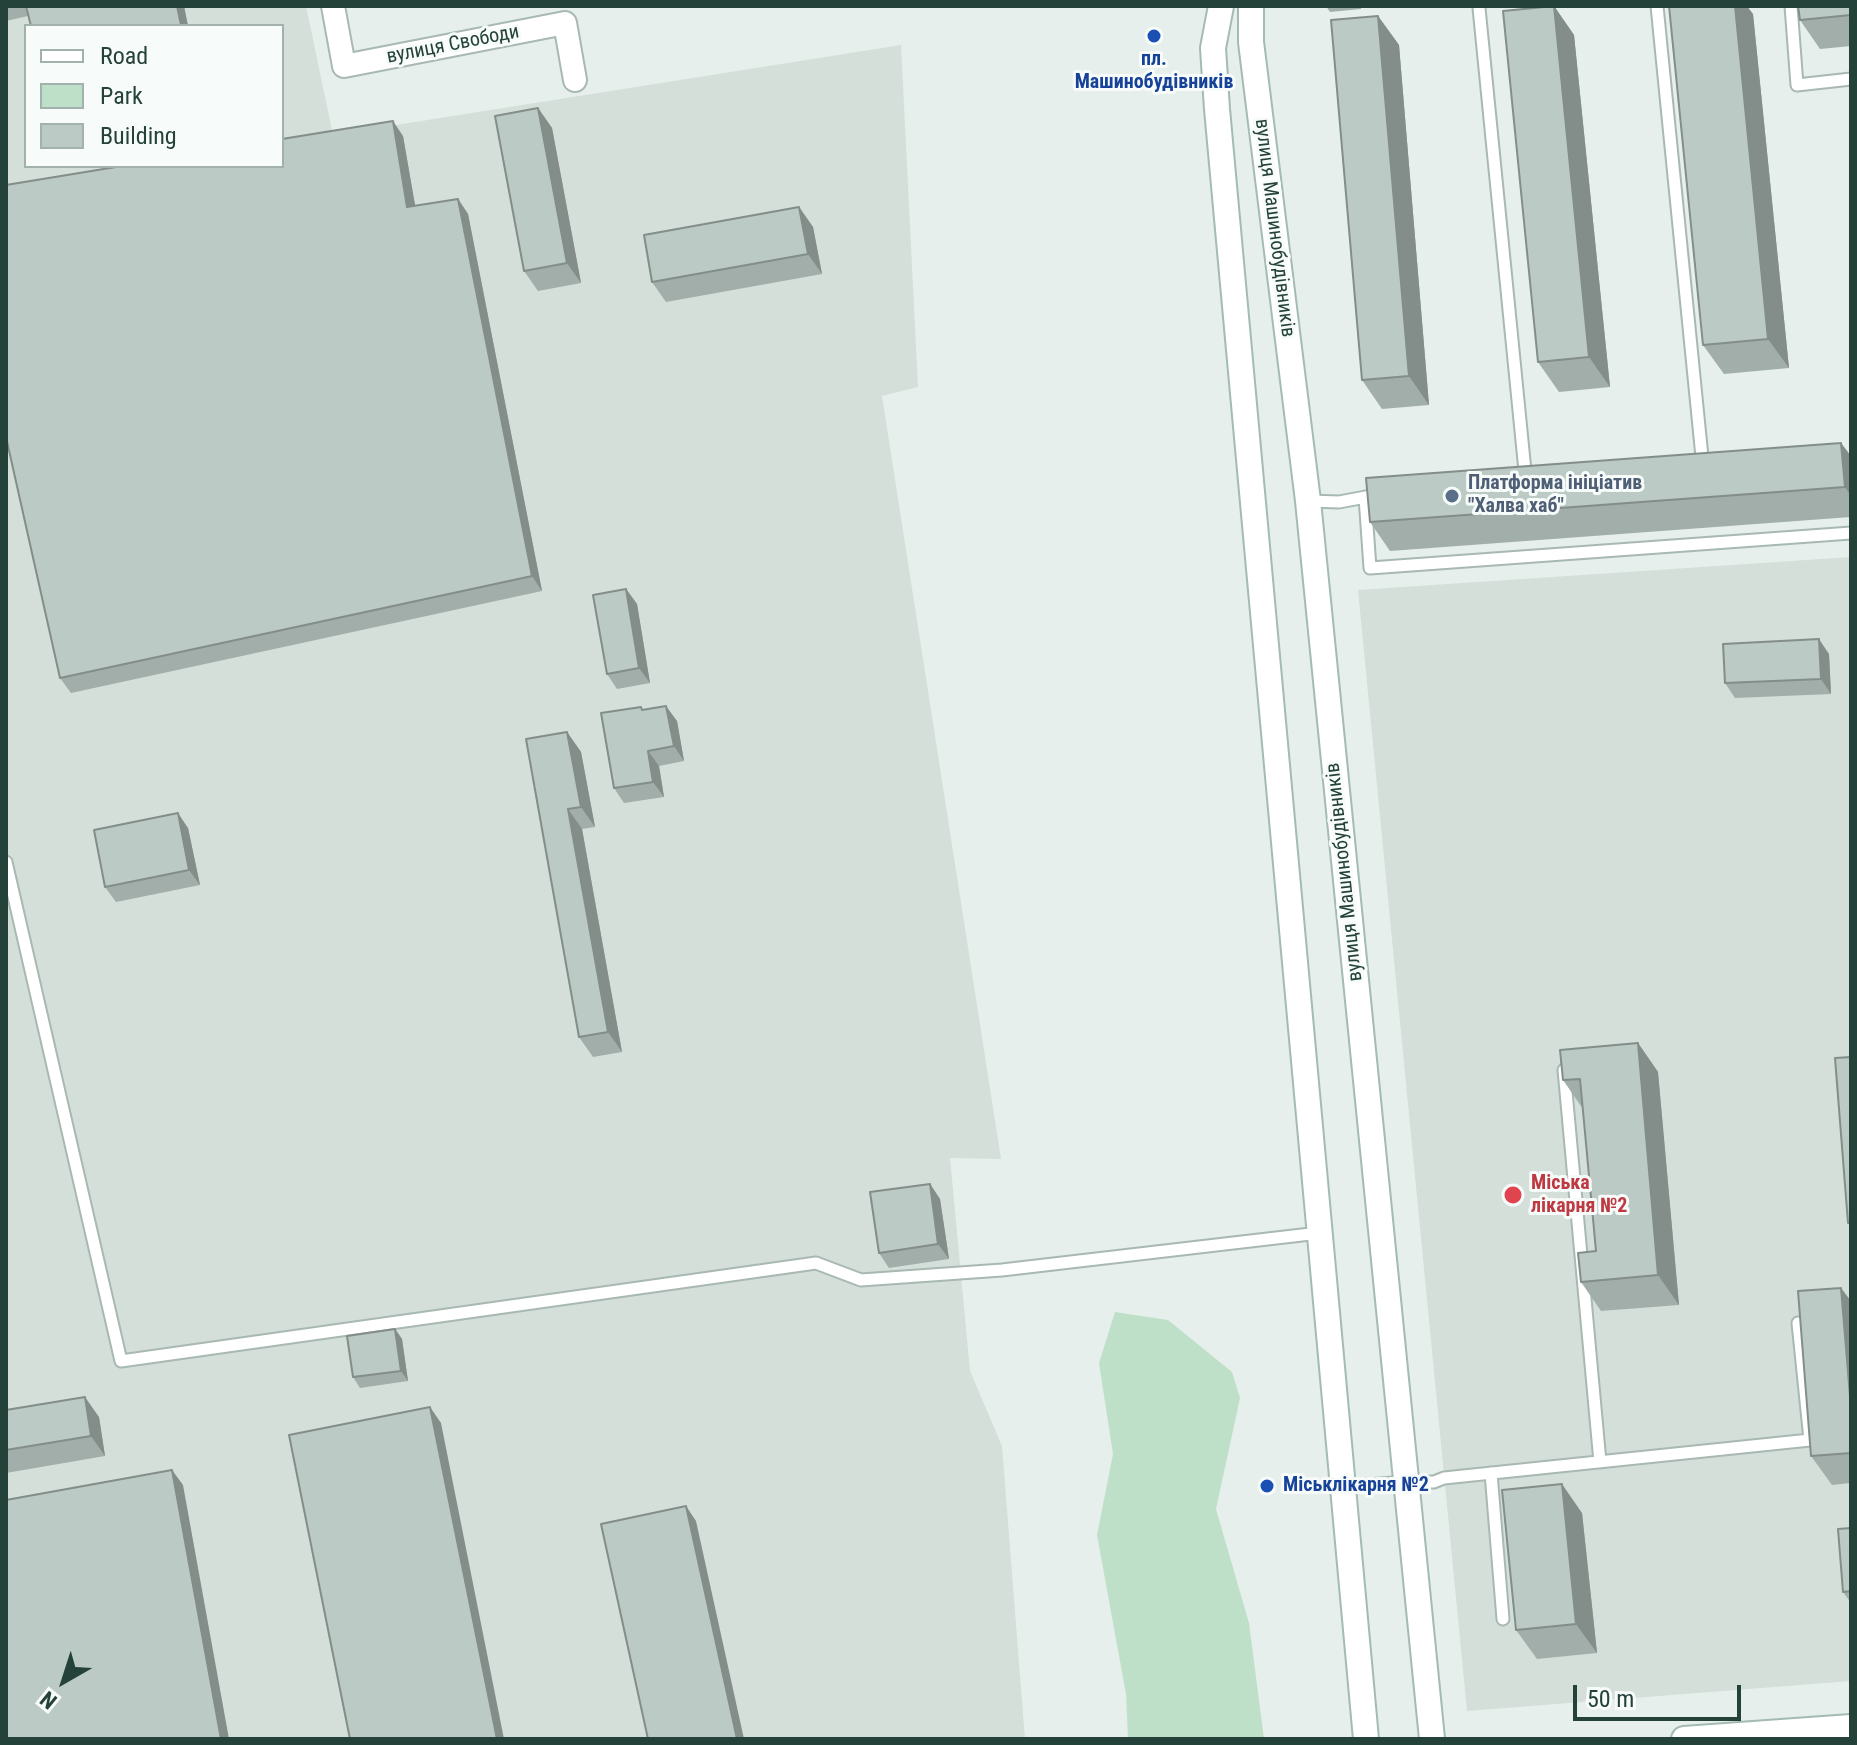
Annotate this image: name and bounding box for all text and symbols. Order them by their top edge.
street label: вулиця Свободи [385,20,521,70]
legend [24,24,284,168]
marker: пл. Машинобудівників [1145,27,1163,45]
text: Road [100,42,148,70]
place label: пл. Машинобудівників [1075,48,1233,95]
text: Park [100,82,143,110]
street label: вулиця Машинобудівників [1249,117,1299,339]
text: Building [100,122,177,150]
place label: Платформа ініціатив "Халва хаб" [1468,472,1642,519]
marker: Платформа ініціатив "Халва хаб" [1443,487,1461,505]
street label: вулиця Машинобудівників [1322,761,1368,983]
place label: Міська лікарня №2 [1531,1172,1627,1219]
marker: Міська лікарня №2 [1502,1184,1524,1206]
place label: Міськлікарня №2 [1283,1474,1429,1498]
marker: Міськлікарня №2 [1258,1477,1276,1495]
north arrow [24,1641,104,1721]
scale bar [1577,1669,1745,1719]
text: 50 m [1587,1685,1634,1713]
text: N [35,1686,62,1714]

